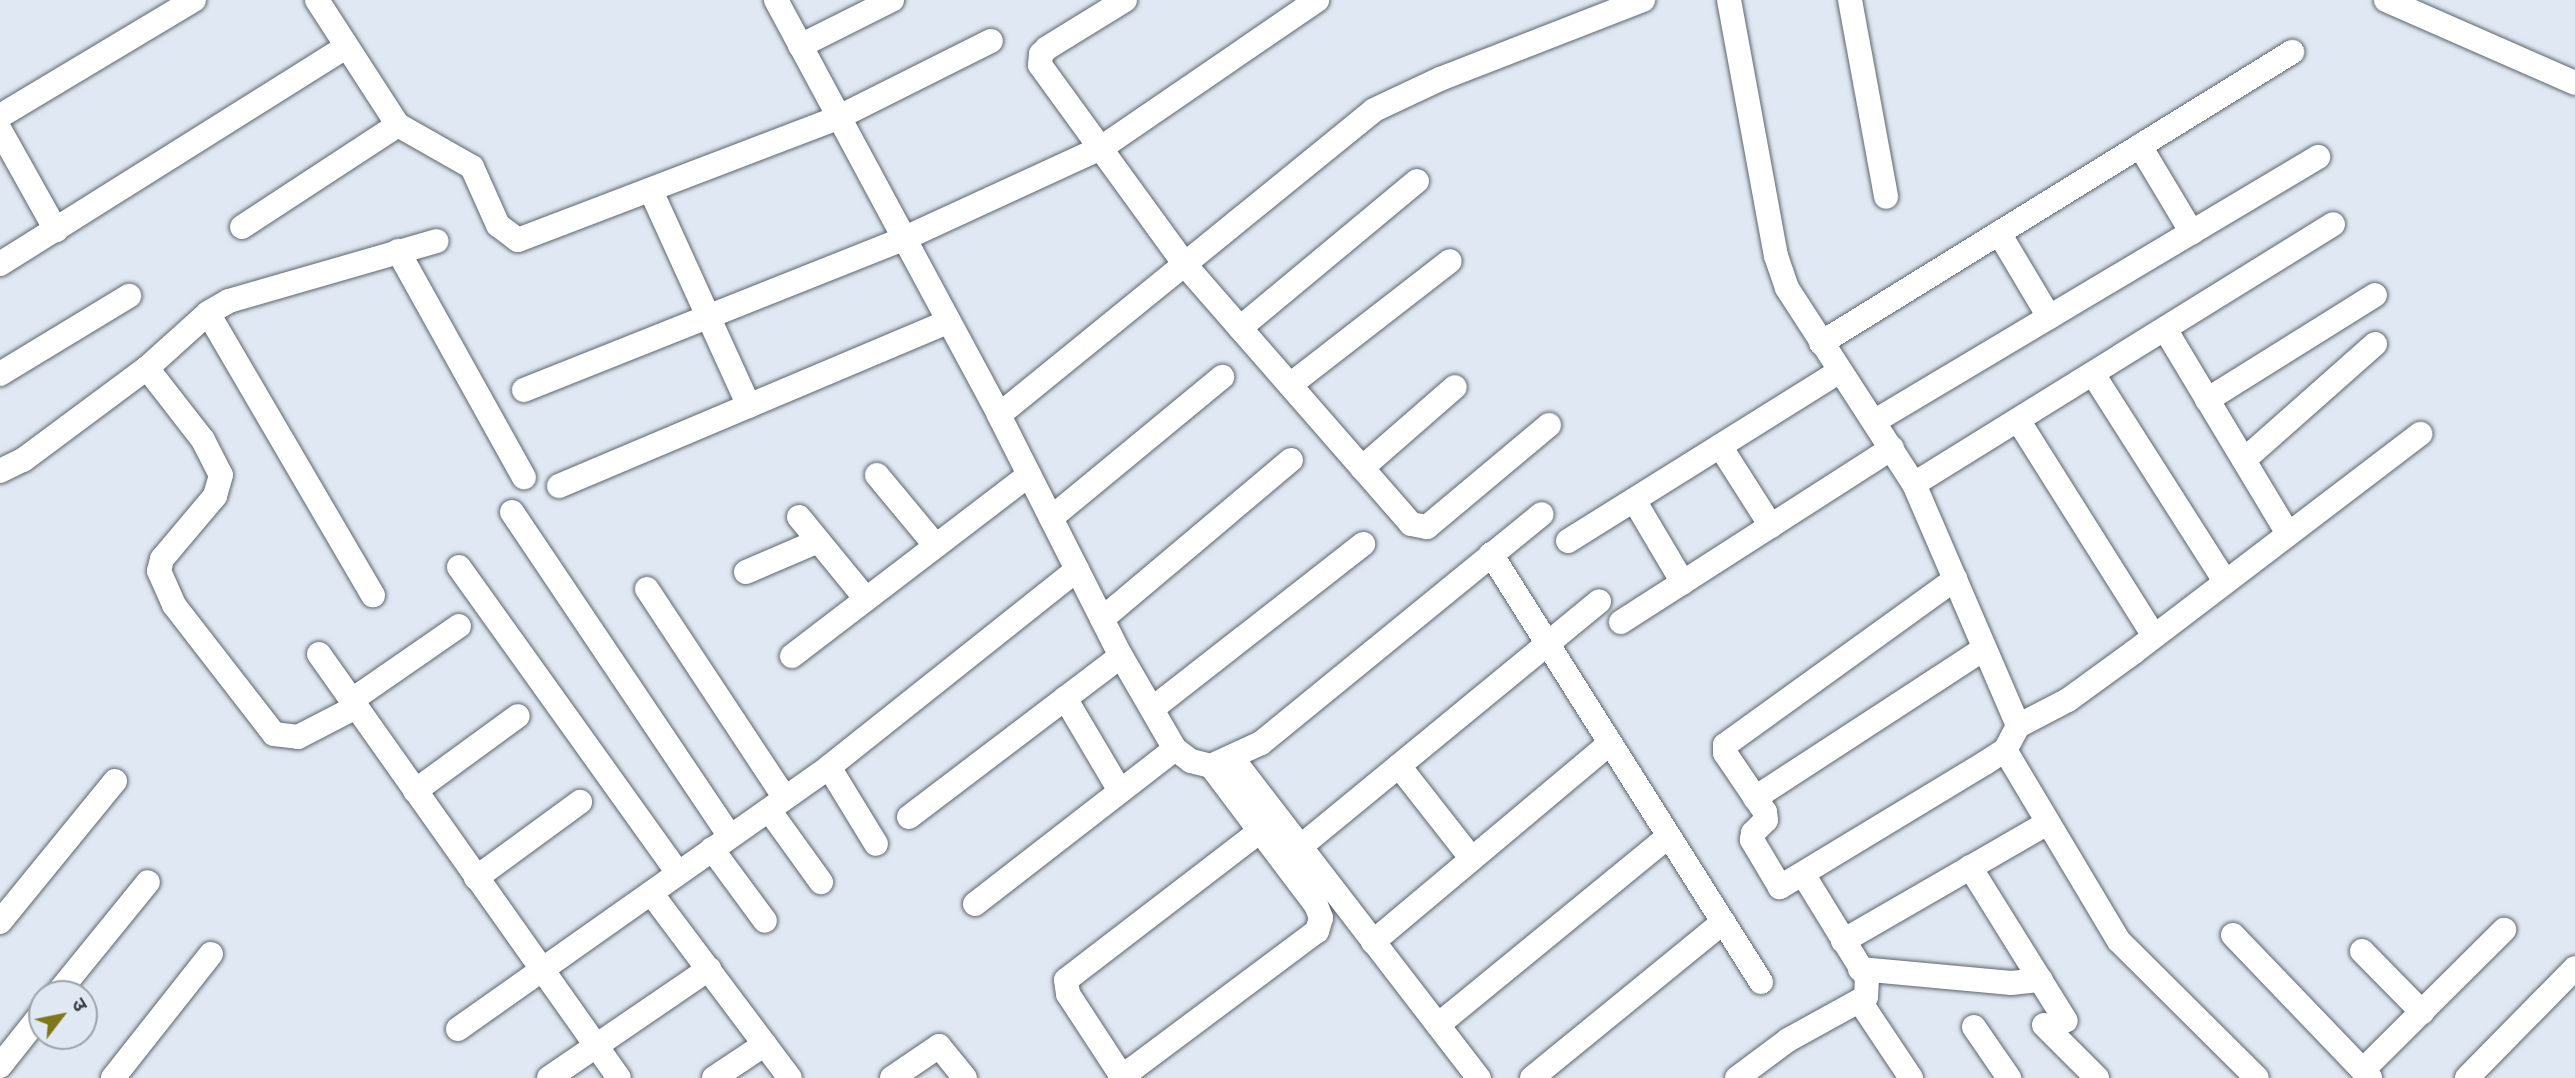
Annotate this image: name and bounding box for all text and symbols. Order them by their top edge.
north arrow [28,980,98,1050]
text: उ [67,994,91,1015]

